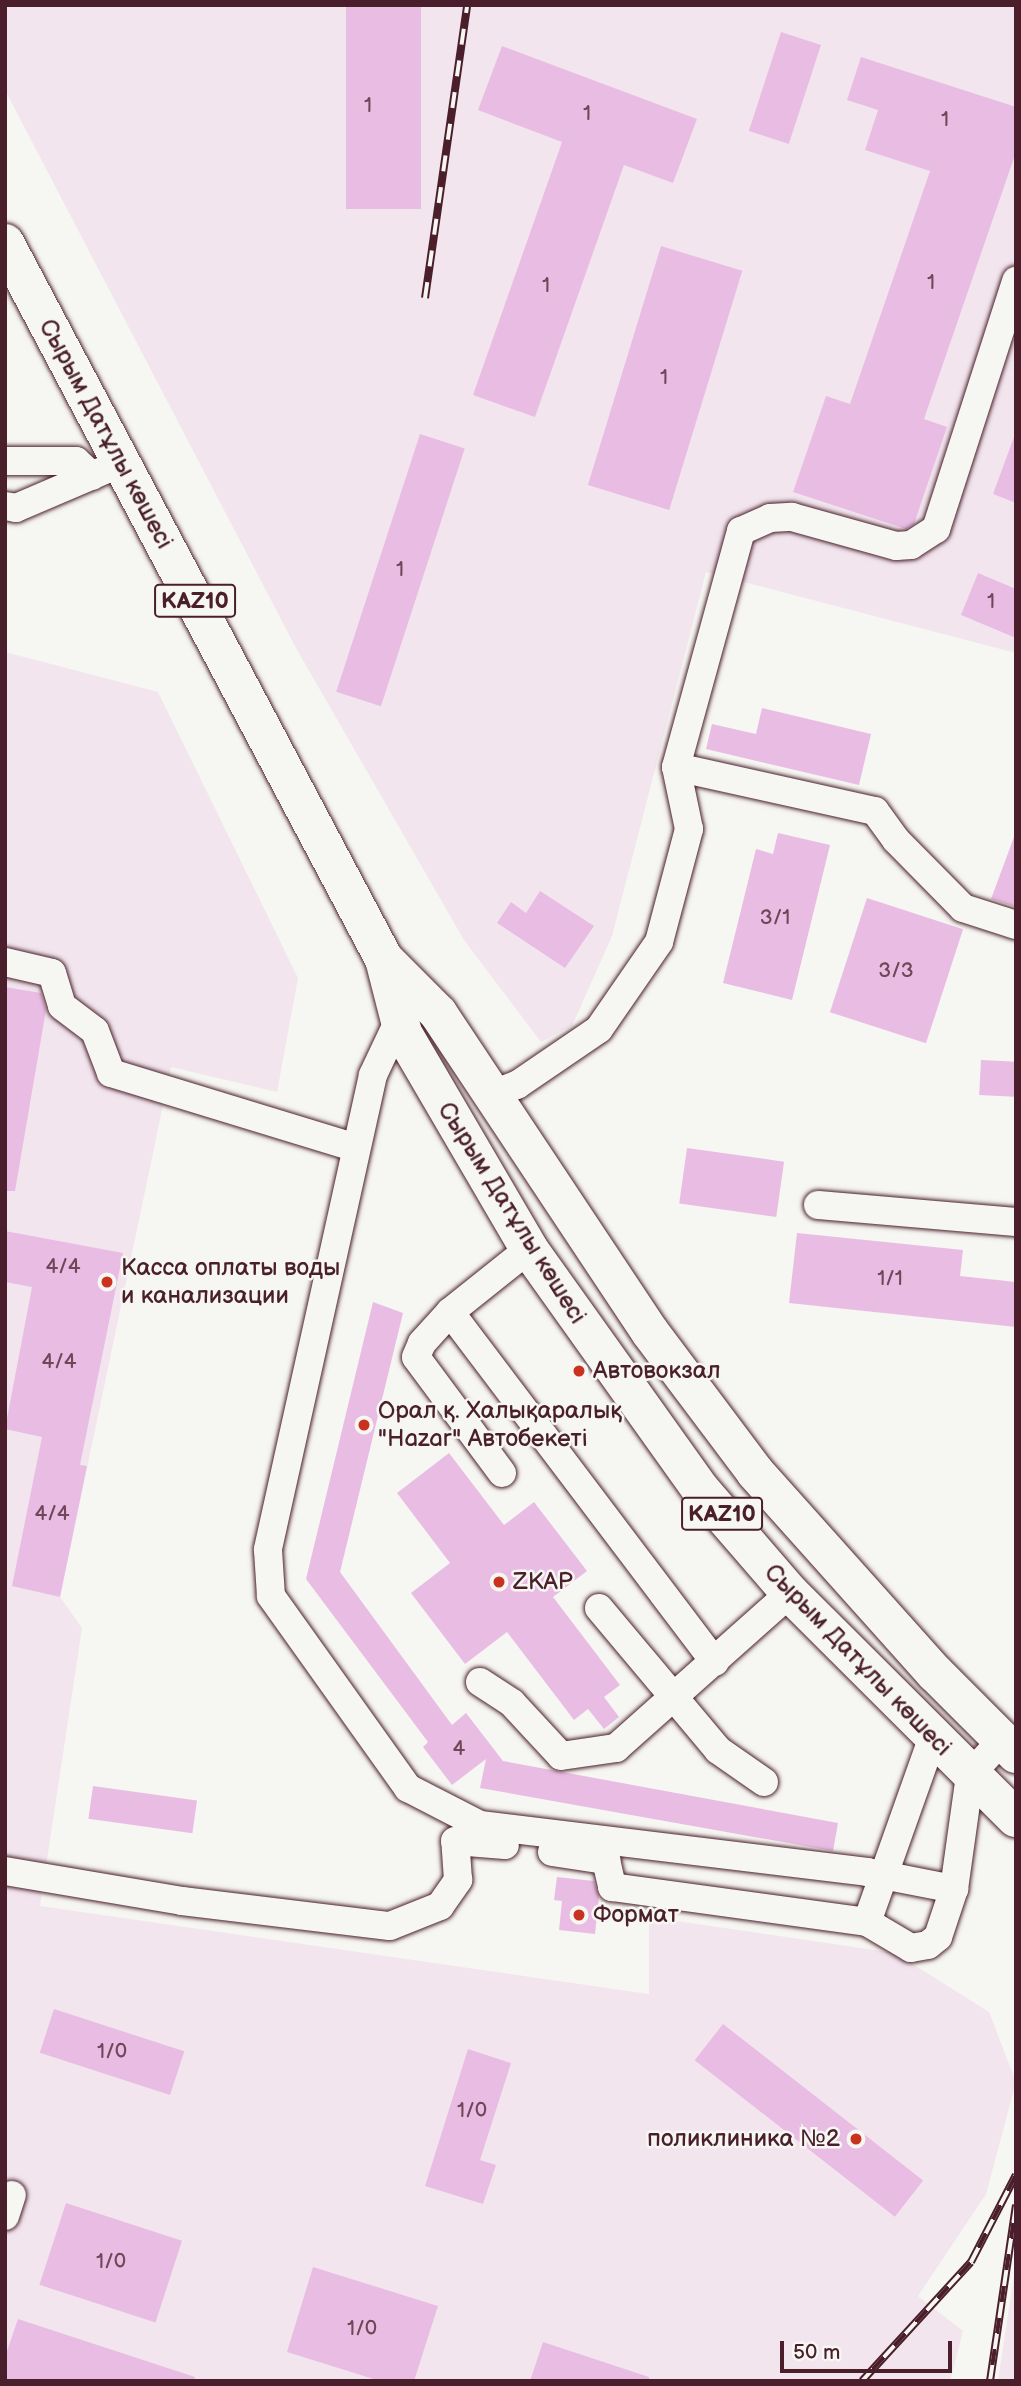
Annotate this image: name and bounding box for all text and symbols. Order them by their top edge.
house number: 1 [364,93,372,119]
house number: 1 [583,101,591,127]
house number: 1 [941,107,949,133]
house number: 1 [927,270,935,296]
house number: 1 [542,273,550,299]
street label: Сырым Датұлы көшесі [33,314,179,554]
house number: 1 [660,365,668,391]
house number: 1 [396,557,404,583]
road number: KAZ10 [153,582,237,621]
house number: 1 [987,589,995,615]
house number: 3/1 [760,905,790,931]
house number: 3/3 [878,958,914,984]
street label: Сырым Датұлы көшесі [432,1097,592,1329]
house number: 4/4 [45,1254,81,1280]
place label: Касса оплаты воды и канализации [121,1254,340,1310]
house number: 1/1 [877,1266,903,1292]
marker: Касса оплаты воды и канализации [99,1274,115,1290]
house number: 4/4 [41,1349,77,1375]
place label: Автовокзал [593,1357,721,1385]
marker: Автовокзал [571,1363,587,1379]
place label: Орал қ. Халықаралық "Hazar" Автобекеті [378,1397,622,1453]
marker: Орал қ. Халықаралық "Hazar" Автобекеті [356,1417,372,1433]
road number: KAZ10 [680,1494,764,1534]
house number: 4/4 [34,1501,70,1527]
street label: Сырым Датұлы көшесі [759,1558,957,1762]
place label: ZKAP [513,1568,573,1596]
marker: ZKAP [491,1574,507,1590]
house number: 4 [453,1736,465,1762]
place label: Формат [593,1901,679,1929]
marker: Формат [571,1907,587,1923]
house number: 1/0 [97,2039,127,2065]
house number: 1/0 [457,2098,487,2124]
place label: поликлиника №2 [647,2125,840,2153]
marker: поликлиника №2 [846,2129,866,2149]
house number: 1/0 [96,2249,126,2275]
house number: 1/0 [347,2316,377,2342]
scale bar [783,2326,954,2370]
text: 50 m [793,2340,840,2365]

